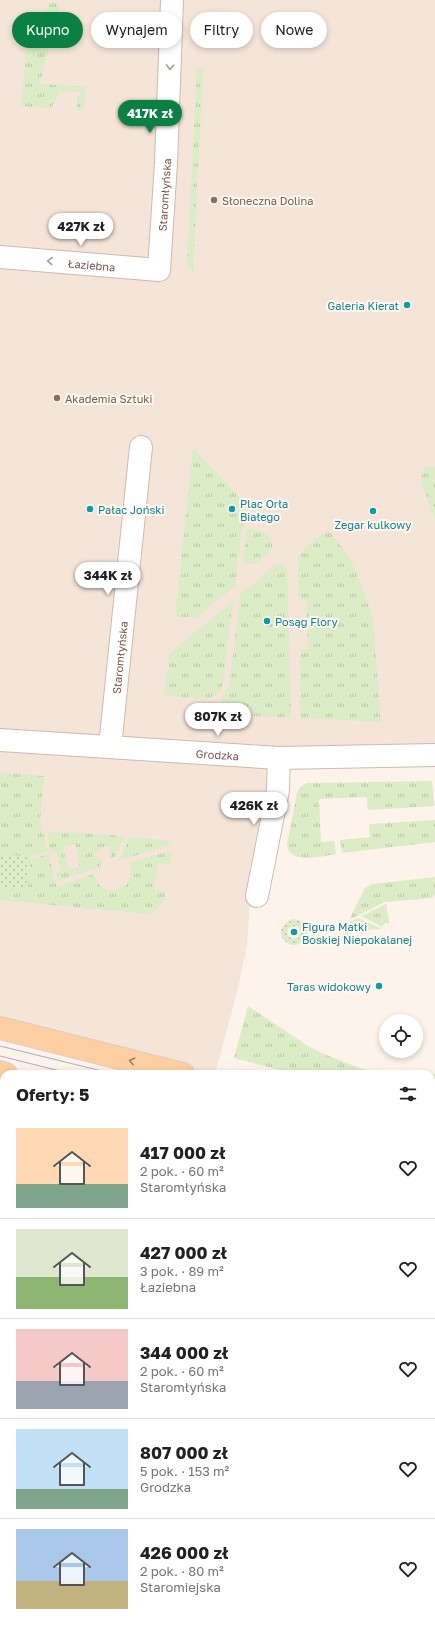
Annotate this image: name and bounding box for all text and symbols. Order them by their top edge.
chip: Kupno [12,12,83,48]
chip: Wynajem [91,12,182,48]
chip: Filtry [190,12,253,48]
chip: Nowe [261,12,327,48]
one-way arrow [166,64,174,70]
pin: 417K zł [113,100,187,134]
text: 417K zł [127,105,173,121]
street label: Staromłyńska [155,158,173,232]
place label: Słoneczna Dolina [222,194,314,207]
marker: Słoneczna Dolina [209,195,219,205]
pin: 427K zł [44,213,118,247]
text: 427K zł [57,218,105,234]
street label: Łaziebna [67,256,116,273]
one-way arrow [47,257,53,266]
place label: Galeria Kierat [327,299,399,312]
marker: Galeria Kierat [402,300,412,310]
place label: Akademia Sztuki [65,392,153,405]
marker: Akademia Sztuki [52,393,62,403]
place label: Plac Orła Białego [240,497,288,523]
place label: Pałac Joński [98,503,165,516]
marker: Pałac Joński [85,504,95,514]
marker: Plac Orła Białego [227,504,237,514]
marker: Zegar kulkowy [368,506,378,516]
place label: Zegar kulkowy [335,518,411,531]
pin: 344K zł [71,562,145,596]
text: 344K zł [84,567,132,583]
place label: Posąg Flory [275,615,338,628]
marker: Posąg Flory [262,616,272,626]
street label: Staromłyńska [109,620,129,694]
pin: 807K zł [181,703,255,737]
text: 807K zł [194,708,242,724]
street label: Grodzka [196,746,240,762]
pin: 426K zł [217,792,291,826]
text: 426K zł [230,797,278,813]
place label: Figura Matki Boskiej Niepokalanej [302,920,412,946]
marker: Figura Matki Boskiej Niepokalanej [289,927,299,937]
place label: Taras widokowy [287,980,371,993]
marker: Taras widokowy [374,981,384,991]
map controls [379,1014,423,1058]
button: locate [379,1014,423,1058]
one-way arrow [129,1057,136,1066]
icon: filters [397,1083,419,1105]
text: Oferty: 5 [16,1084,89,1105]
text: 417 000 zł [140,1142,225,1163]
icon: home [48,1144,96,1192]
icon: heart [397,1157,419,1179]
text: 2 pok. · 60 m² [140,1163,224,1179]
text: Staromłyńska [140,1179,226,1195]
text: 427 000 zł [140,1242,227,1263]
icon: home [48,1245,96,1293]
icon: heart [397,1258,419,1280]
text: 3 pok. · 89 m² [140,1263,224,1279]
text: Łaziebna [140,1279,196,1295]
text: 344 000 zł [140,1342,228,1363]
icon: home [48,1345,96,1393]
icon: heart [397,1358,419,1380]
text: 2 pok. · 60 m² [140,1363,224,1379]
text: Staromłyńska [140,1379,226,1395]
text: 807 000 zł [140,1442,228,1463]
icon: home [48,1445,96,1493]
icon: heart [397,1458,419,1480]
text: 5 pok. · 153 m² [140,1463,229,1479]
text: Grodzka [140,1479,191,1495]
text: 426 000 zł [140,1542,229,1563]
icon: home [48,1545,96,1593]
icon: heart [397,1558,419,1580]
text: 2 pok. · 80 m² [140,1563,224,1579]
text: Staromiejska [140,1579,221,1595]

